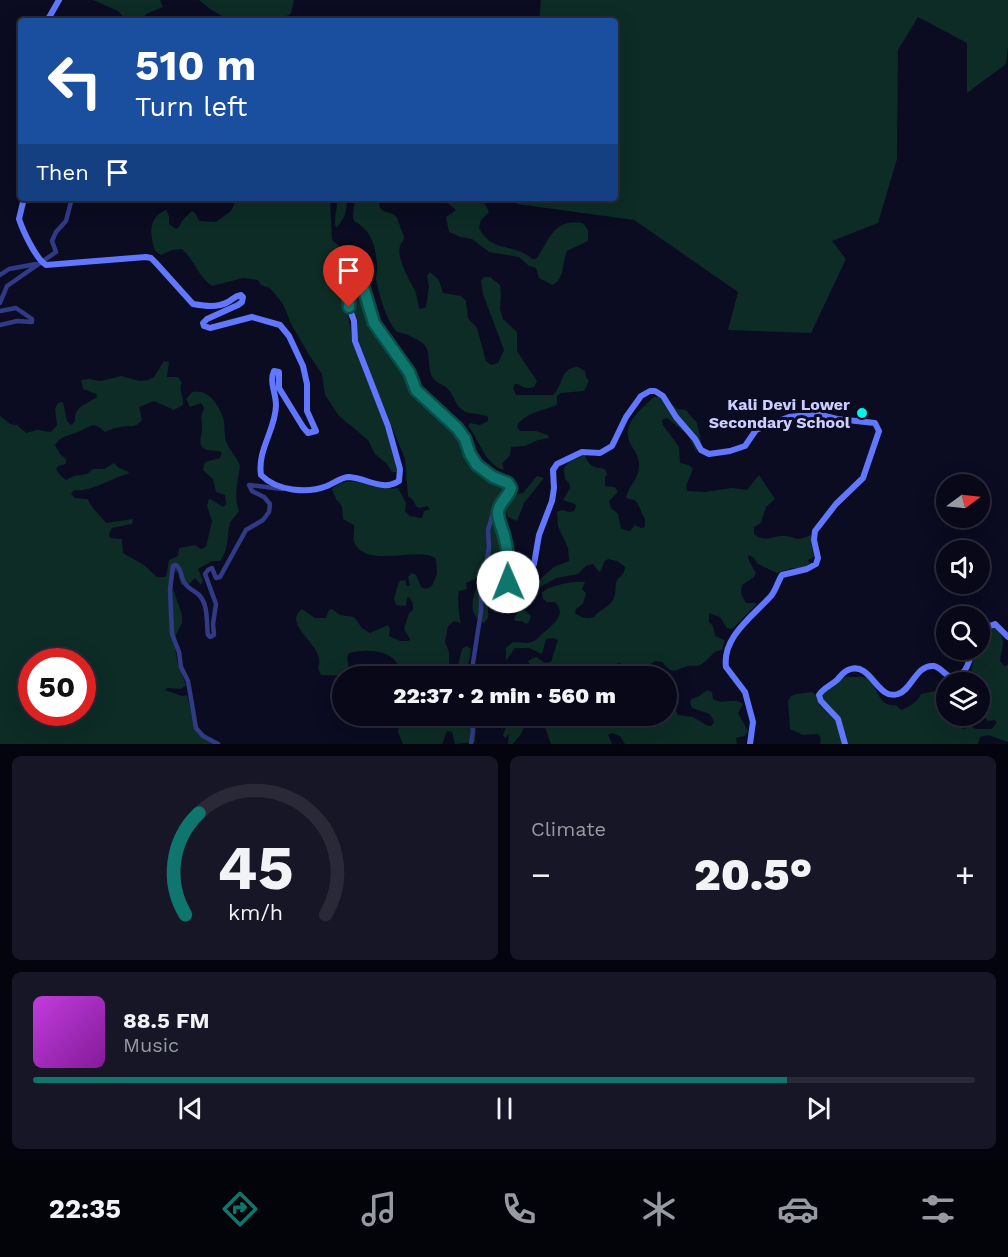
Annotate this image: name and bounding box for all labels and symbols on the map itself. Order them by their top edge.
pin [323,245,374,307]
place label: Kali Devi Lower Secondary School [709,395,851,432]
marker: Kali Devi Lower Secondary School [855,406,869,420]
north arrow [936,474,990,528]
position arrow [476,550,540,614]
speed limit sign: 50 [18,648,96,726]

